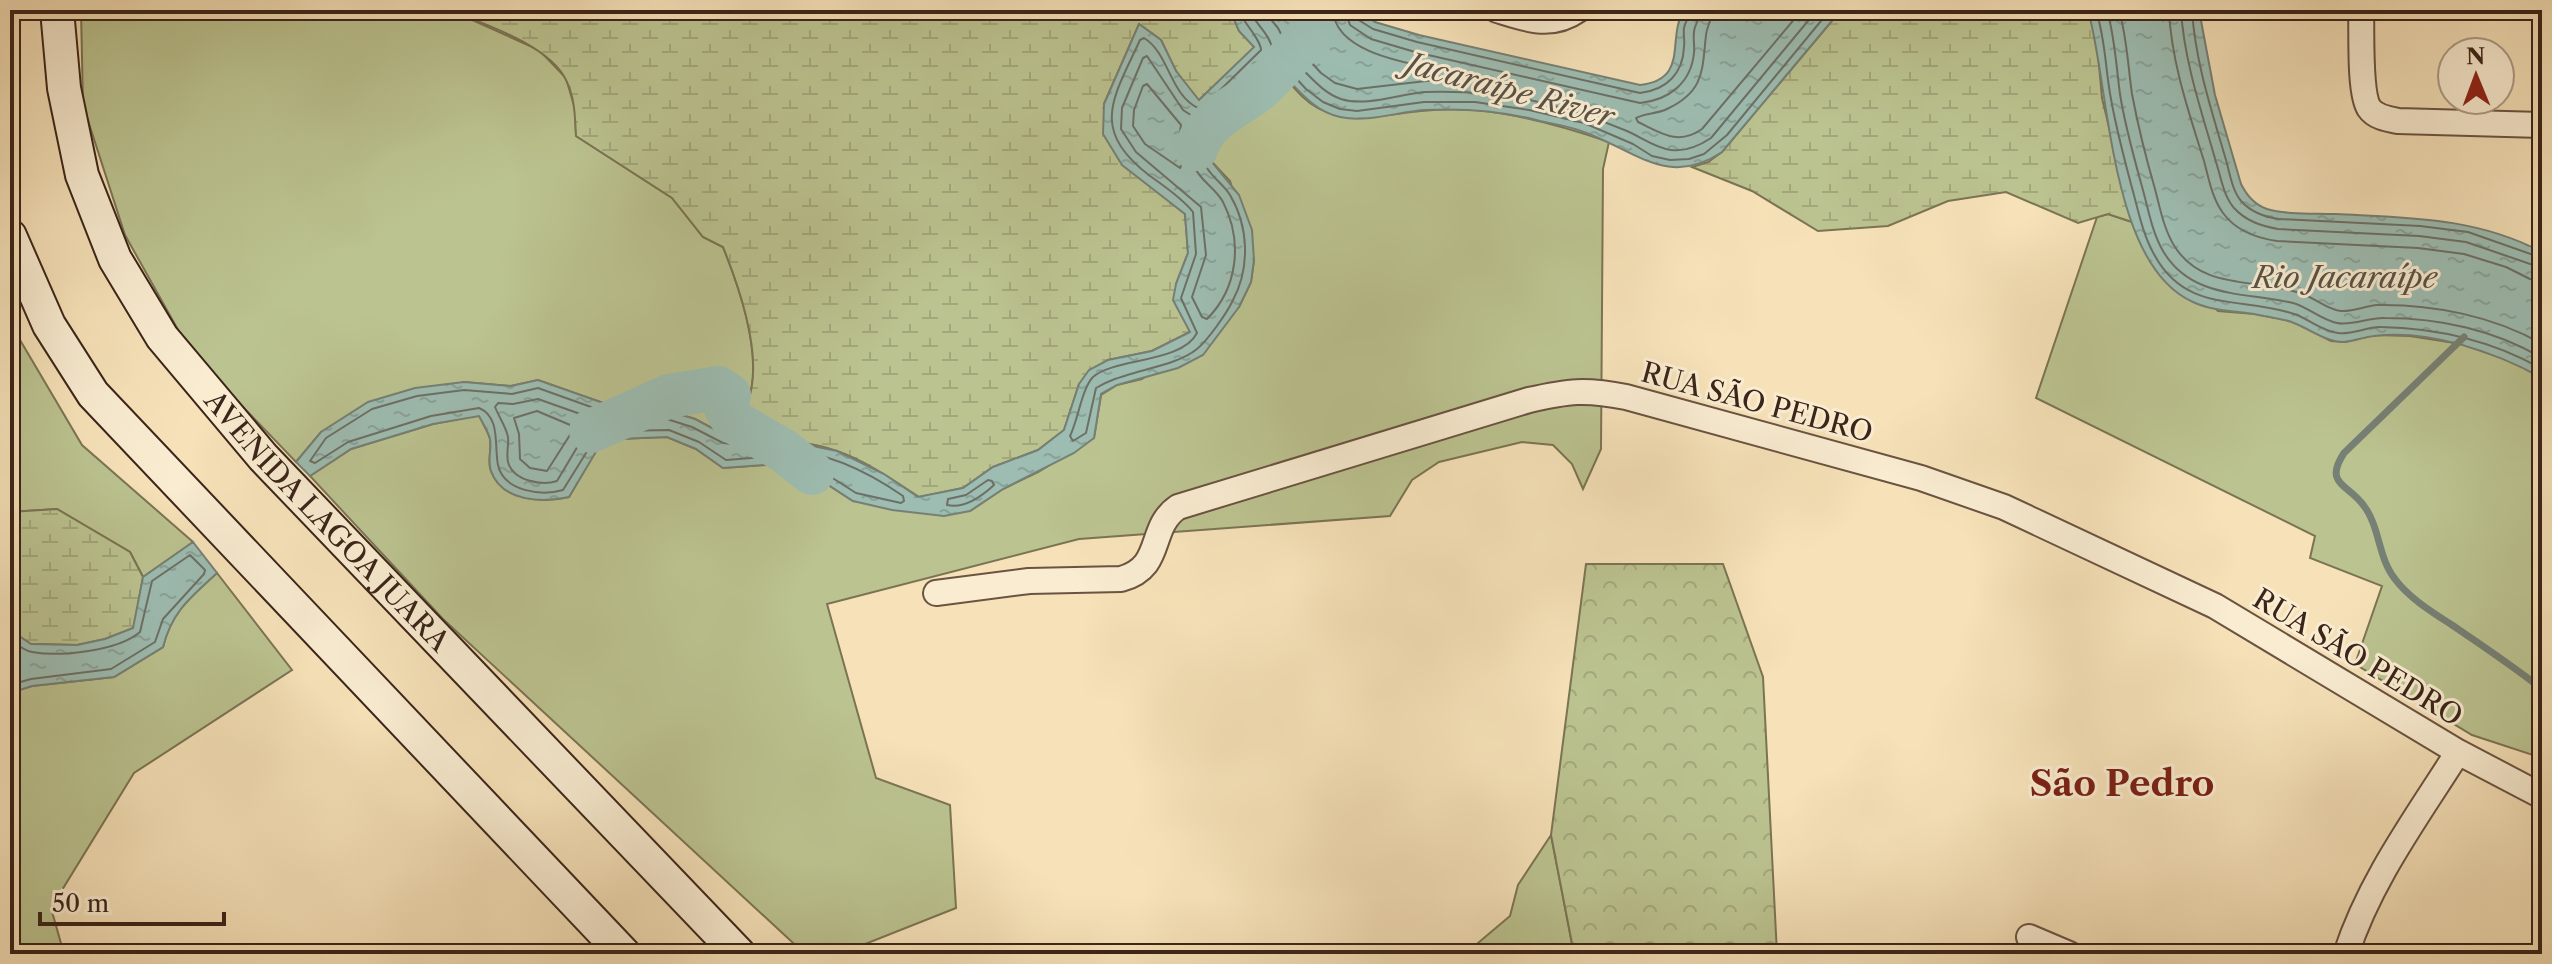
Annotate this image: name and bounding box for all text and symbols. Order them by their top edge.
north arrow [2436,36,2516,116]
water label: Jacaraípe River [1394,42,1620,136]
text: N [2466,43,2485,70]
water label: Rio Jacaraípe [2251,259,2439,296]
street label: RUA SÃO PEDRO [1638,355,1876,449]
street label: AVENIDA LAGOA JUARA [197,383,458,659]
street label: RUA SÃO PEDRO [2247,581,2469,733]
district label: São Pedro [2030,761,2215,805]
scale bar [40,876,224,926]
text: 50 m [52,889,109,918]

